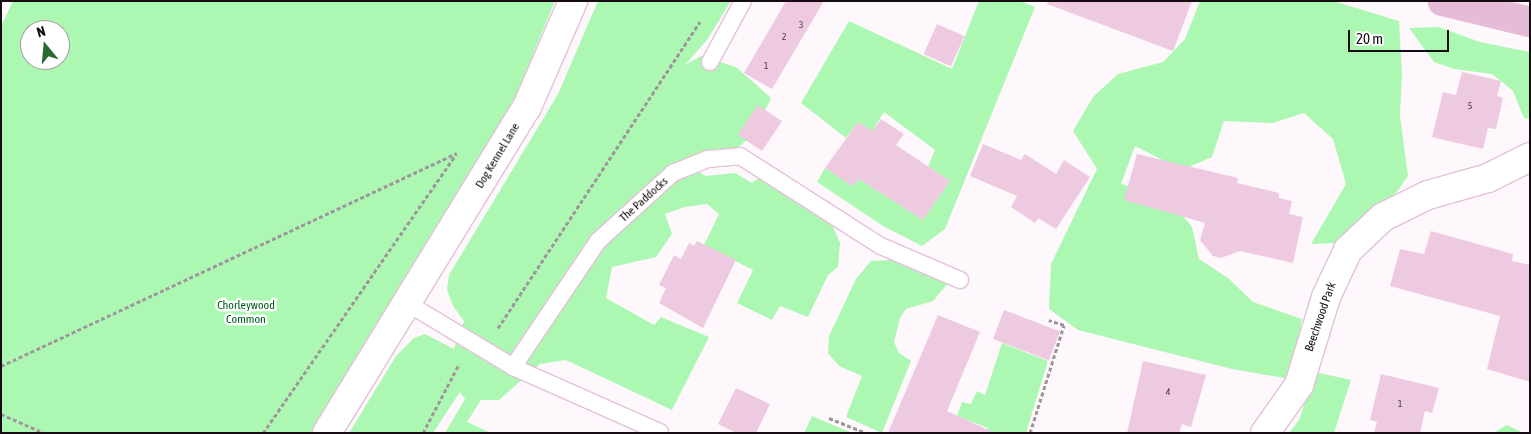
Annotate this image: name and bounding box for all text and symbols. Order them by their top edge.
house number: 3 [799,19,803,31]
north arrow [20,20,70,70]
scale bar [1351,20,1452,52]
text: N [35,23,47,40]
text: 20 m [1356,30,1383,47]
house number: 2 [782,31,786,43]
house number: 1 [764,60,768,72]
house number: 5 [1468,100,1472,112]
street label: Dog Kennel Lane [473,121,523,191]
street label: The Paddocks [617,175,671,225]
street label: Beechwood Park [1302,280,1340,354]
park label: Chorleywood Common [217,299,275,327]
house number: 4 [1166,386,1170,398]
house number: 1 [1398,398,1402,410]

